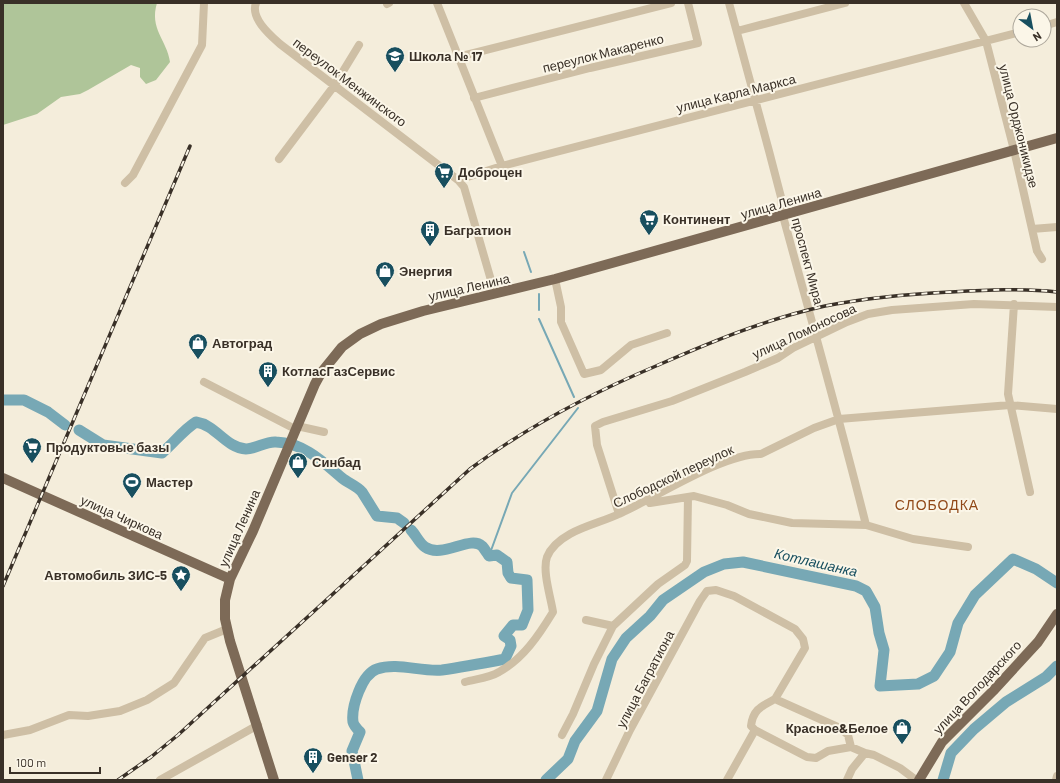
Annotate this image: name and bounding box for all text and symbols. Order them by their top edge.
north arrow [1012,8,1052,48]
text: N [1031,29,1044,44]
street label: переулок Макаренко [541,30,665,76]
street label: переулок Менжинского [290,34,410,130]
school or university icon: Школа № 17 [384,45,406,73]
place label: Школа № 17 [409,48,483,64]
street label: улица Орджоникидзе [996,62,1042,190]
street label: улица Карла Маркса [675,70,798,116]
supermarket icon: Доброцен [433,161,455,189]
place label: Доброцен [458,164,522,180]
street label: улица Ленина [739,184,824,222]
supermarket icon: Континент [638,208,660,236]
place label: Континент [663,211,730,227]
street label: проспект Мира [789,216,827,307]
building icon: Багратион [419,219,441,247]
place label: Багратион [444,222,511,238]
shop icon: Энергия [374,260,396,288]
place label: Энергия [399,263,452,279]
street label: улица Ленина [427,270,512,304]
street label: улица Ломоносова [750,300,859,362]
shop icon: Автоград [187,332,209,360]
place label: Автоград [212,335,273,351]
building icon: КотласГазСервис [257,360,279,388]
place label: КотласГазСервис [282,363,395,379]
supermarket icon: Продуктовые базы [21,436,43,464]
place label: Продуктовые базы [46,439,169,455]
street label: Слободской переулок [610,441,736,511]
shop icon: Синбад [287,451,309,479]
place label: Синбад [312,454,361,470]
sports icon: Мастер [121,471,143,499]
place label: Мастер [146,474,193,490]
street label: улица Ленина [215,486,263,569]
street label: улица Чиркова [78,492,166,543]
district label: СЛОБОДКА [895,496,979,513]
water label: Котлашанка [773,544,859,580]
place icon: Автомобиль ЗИС-5 [170,564,192,592]
place label: Автомобиль ЗИС-5 [44,567,167,583]
street label: улица Багратиона [613,627,678,730]
street label: улица Володарского [930,637,1024,737]
shop icon: Красное&Белое [891,717,913,745]
place label: Красное&Белое [786,720,888,736]
building icon: Genser 2 [302,746,324,774]
scale bar [10,749,100,775]
place label: Genser 2 [327,749,378,765]
text: 100 m [16,755,46,769]

